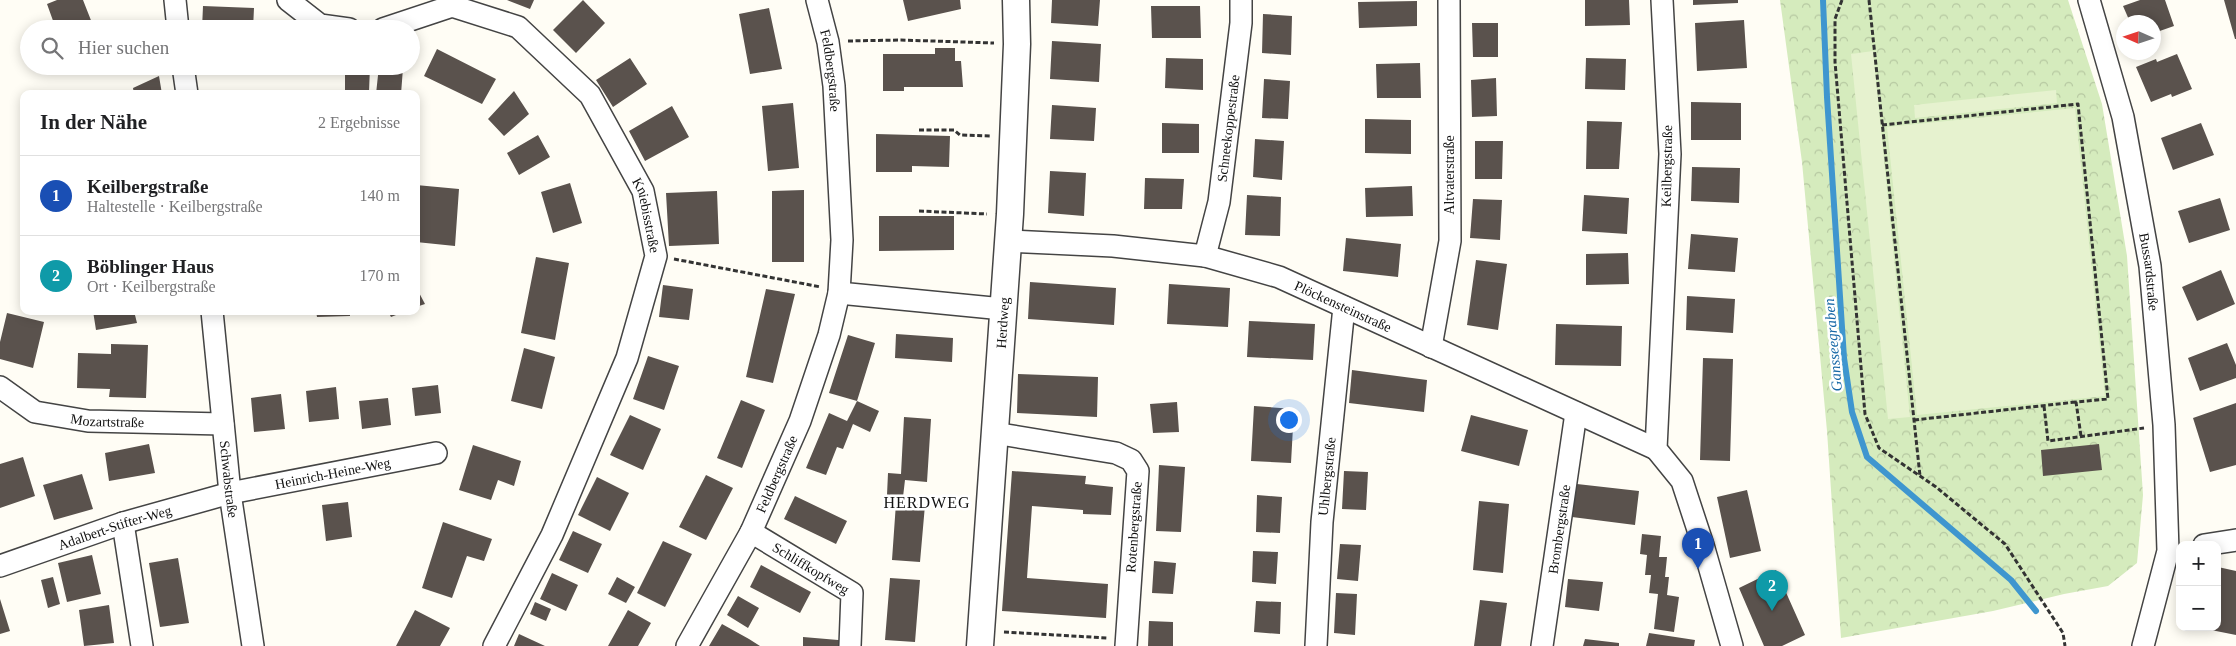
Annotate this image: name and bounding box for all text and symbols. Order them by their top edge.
north arrow [2116,15,2161,60]
search box [20,20,420,75]
street label: Feldbergstraße [817,28,843,112]
icon: search [38,34,66,62]
text: Hier suchen [78,37,169,58]
street label: Schneekoppestraße [1214,74,1242,183]
text: In der Nähe [40,110,147,134]
text: 2 Ergebnisse [318,114,400,131]
street label: Keilbergstraße [1659,125,1675,207]
street label: Altvaterstraße [1442,135,1457,215]
street label: Kniebisstraße [630,175,663,254]
text: Keilbergstraße [87,176,208,197]
text: 1 [52,187,60,204]
text: 140 m [360,187,400,204]
text: Haltestelle · Keilbergstraße [87,198,263,215]
street label: Bussardstraße [2137,232,2161,312]
text: Böblinger Haus [87,256,214,277]
text: 2 [52,267,60,284]
text: 170 m [360,267,400,284]
text: Ort · Keilbergstraße [87,278,216,295]
street label: Plöckensteinstraße [1292,278,1394,335]
street label: Herdweg [993,297,1012,349]
water label: Gansseegraben [1821,298,1845,392]
your location [1276,407,1302,433]
street label: Mozartstraße [69,411,144,430]
street label: Feldbergstraße [753,433,800,515]
street label: Uhlbergstraße [1315,436,1338,516]
street label: Schwabstraße [217,440,241,519]
street label: Heinrich-Heine-Weg [274,455,392,492]
street label: Rotenbergstraße [1123,481,1145,573]
street label: Brombergstraße [1545,484,1573,575]
district label: HERDWEG [884,494,970,511]
street label: Adalbert-Stifter-Weg [56,502,173,553]
pin: 1 [1682,528,1714,569]
street label: Schliffkopfweg [770,539,852,597]
map controls [2176,541,2221,631]
button: + [2176,541,2221,586]
pin: 2 [1756,570,1788,611]
button: − [2176,586,2221,631]

